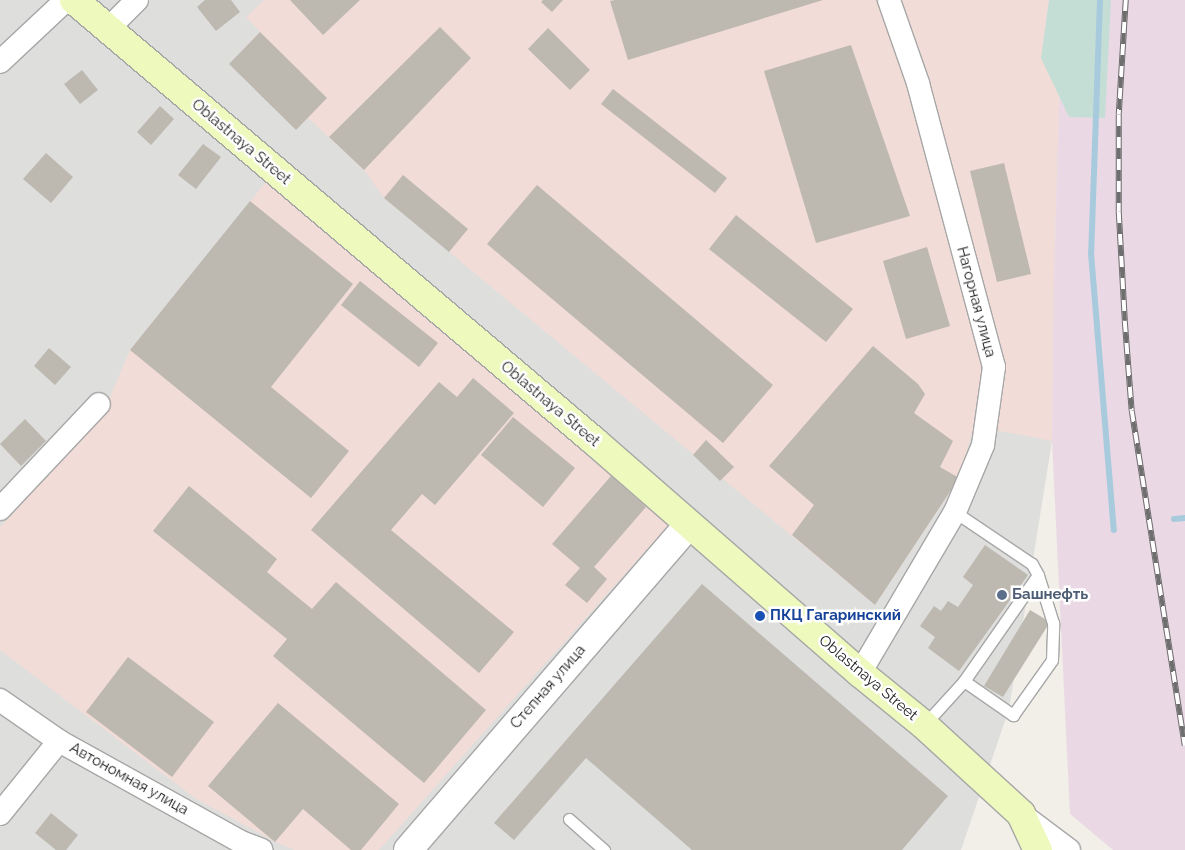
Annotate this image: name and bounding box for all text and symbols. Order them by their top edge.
street label: Oblastnaya Street [188,95,294,189]
street label: Нагорная улица [953,244,999,360]
street label: Oblastnaya Street [497,357,603,451]
place label: Башнефть [1012,586,1088,604]
marker: Башнефть [996,589,1008,601]
place label: ПКЦ Гагаринский [770,607,901,625]
marker: ПКЦ Гагаринский [754,610,766,622]
street label: Oblastnaya Street [815,631,921,725]
street label: Степная улица [507,641,589,733]
street label: Автономная улица [66,739,192,819]

